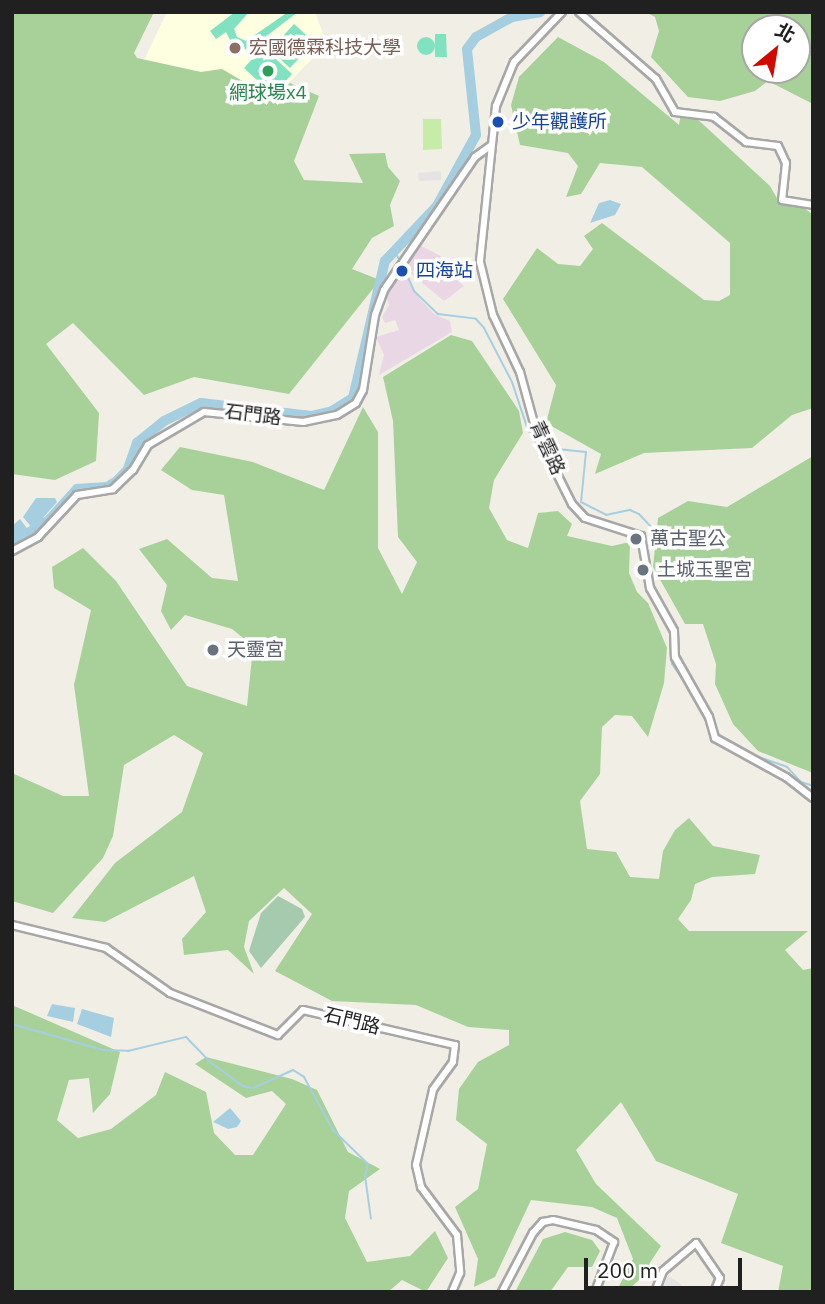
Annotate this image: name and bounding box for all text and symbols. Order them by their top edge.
north arrow [741,14,811,84]
text: 北 [771,17,800,48]
place label: 宏國德霖科技大學 [249,37,401,59]
marker: 宏國德霖科技大學 [227,40,243,56]
marker: 網球場x4 [260,63,276,79]
place label: 網球場x4 [229,82,307,104]
place label: 少年觀護所 [512,111,607,133]
marker: 少年觀護所 [490,114,506,130]
place label: 四海站 [416,260,473,282]
marker: 四海站 [394,263,410,279]
street label: 石門路 [223,400,283,430]
street label: 青雲路 [525,417,569,479]
place label: 萬古聖公 [650,528,726,550]
marker: 萬古聖公 [628,531,644,547]
place label: 土城玉聖宮 [657,559,752,581]
marker: 土城玉聖宮 [635,562,651,578]
place label: 天靈宮 [227,639,284,661]
marker: 天靈宮 [205,642,221,658]
street label: 石門路 [322,1003,382,1039]
scale bar [587,1244,744,1288]
text: 200 m [597,1256,658,1284]

